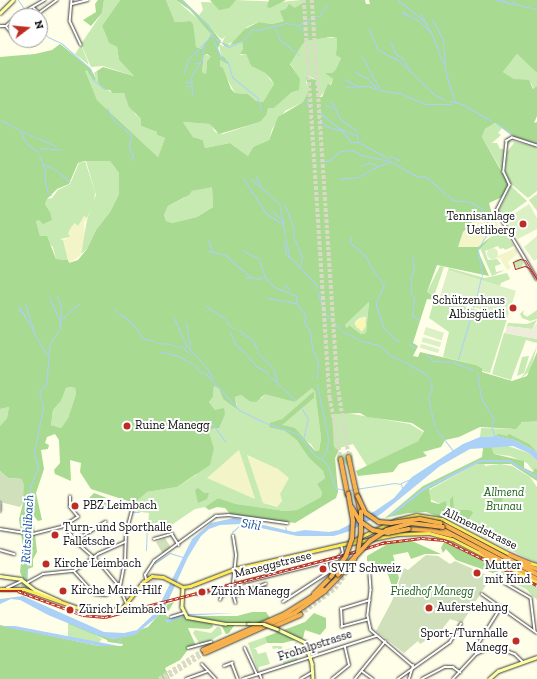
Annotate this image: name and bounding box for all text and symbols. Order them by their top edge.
north arrow [8,8,48,48]
text: N [32,19,46,31]
place label: Tennisanlage Uetliberg [446,210,515,238]
marker: Tennisanlage Uetliberg [518,219,528,229]
place label: Schützenhaus Albisgüetli [433,294,505,322]
marker: Schützenhaus Albisgüetli [508,303,518,313]
place label: Ruine Manegg [135,419,210,433]
marker: Ruine Manegg [122,421,132,431]
park label: Allmend Brunau [484,486,524,514]
water label: Rütschlibach [18,494,38,564]
place label: PBZ Leimbach [83,499,157,513]
marker: PBZ Leimbach [70,501,80,511]
street label: Allmendstrasse [441,505,519,553]
water label: Sihl [240,516,262,534]
place label: Turn- und Sporthalle Falletsche [63,521,172,549]
marker: Turn- und Sporthalle Falletsche [50,530,60,540]
street label: Maneggstrasse [233,549,313,581]
place label: Kirche Leimbach [54,557,141,571]
marker: Kirche Leimbach [41,559,51,569]
place label: Mutter mit Kind [485,559,530,587]
place label: SVIT Schweiz [331,562,401,576]
marker: SVIT Schweiz [318,564,328,574]
marker: Mutter mit Kind [472,568,482,578]
place label: Kirche Maria-Hilf [71,584,161,598]
place label: Zürich Manegg [211,585,290,599]
park label: Friedhof Manegg [390,585,474,599]
marker: Kirche Maria-Hilf [58,586,68,596]
marker: Zürich Manegg [196,586,208,598]
place label: Auferstehung [437,601,508,615]
place label: Zürich Leimbach [79,603,166,617]
marker: Auferstehung [424,603,434,613]
marker: Zürich Leimbach [64,604,76,616]
street label: Frohalpstrasse [276,627,354,665]
place label: Sport-/Turnhalle Manegg [420,627,508,655]
marker: Sport-/Turnhalle Manegg [511,636,521,646]

